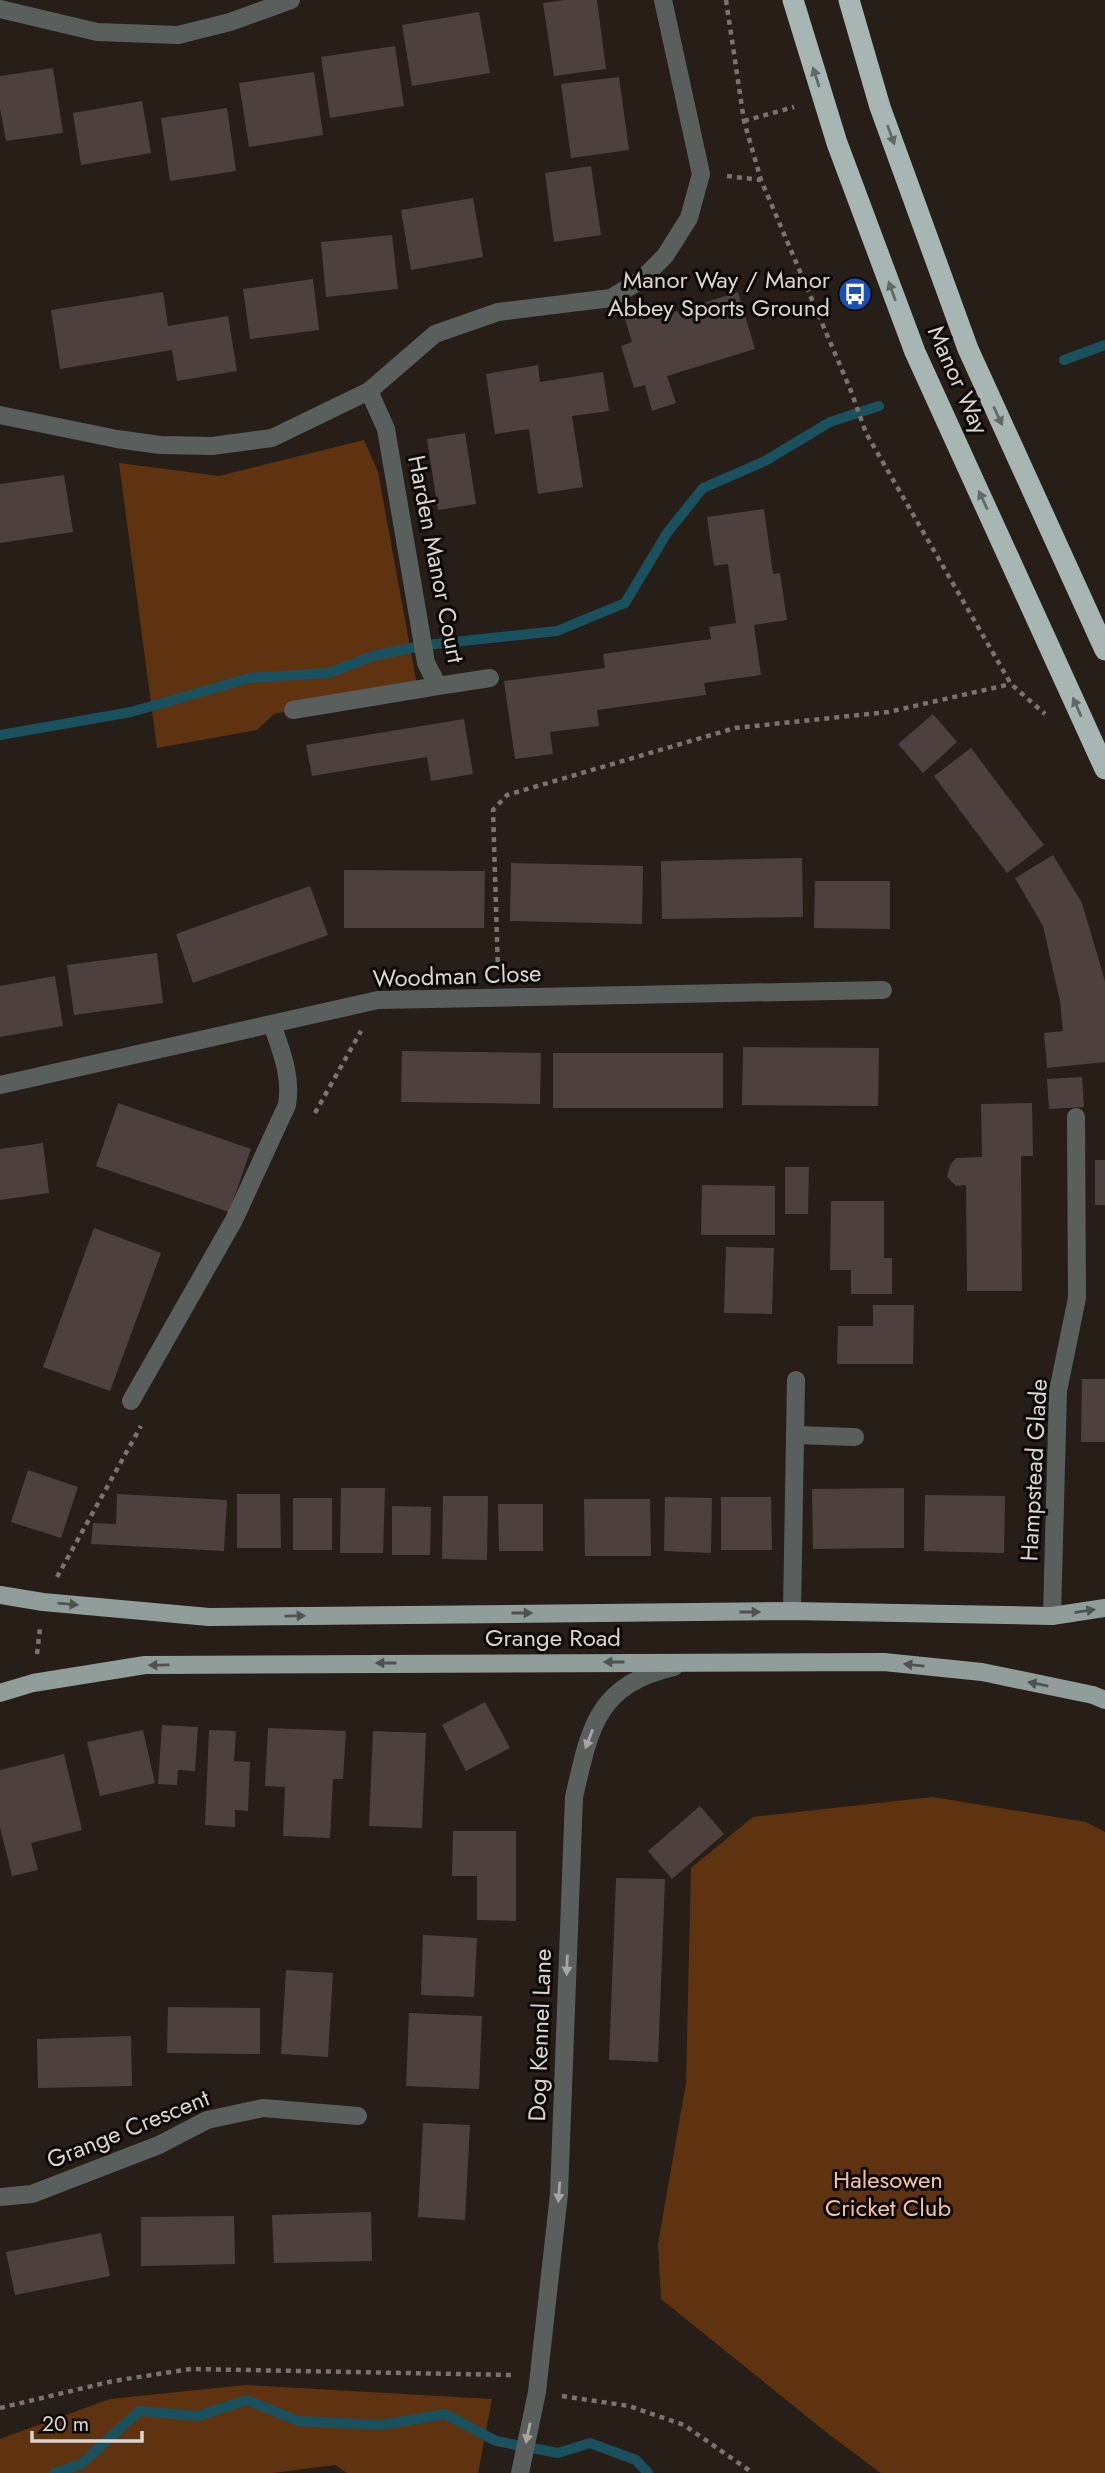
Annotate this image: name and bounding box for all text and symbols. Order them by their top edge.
one-way arrow [810,67,820,88]
one-way arrow [886,125,897,146]
place label: Manor Way / Manor Abbey Sports Ground [608,262,831,325]
bus stop icon: Manor Way / Manor Abbey Sports Ground [836,275,874,313]
one-way arrow [887,281,898,302]
street label: Manor Way [919,320,998,440]
one-way arrow [993,406,1004,427]
street label: Harden Manor Court [399,452,474,666]
one-way arrow [977,490,989,510]
one-way arrow [1071,697,1083,717]
street label: Woodman Close [372,955,542,996]
street label: Hampstead Glade [1011,1378,1056,1562]
one-way arrow [57,1599,79,1610]
one-way arrow [1074,1605,1096,1616]
one-way arrow [739,1606,761,1618]
one-way arrow [511,1607,533,1619]
one-way arrow [284,1610,306,1622]
street label: Grange Road [485,1620,621,1655]
one-way arrow [602,1656,624,1668]
one-way arrow [375,1657,397,1669]
one-way arrow [147,1659,169,1671]
one-way arrow [903,1659,925,1670]
one-way arrow [1027,1678,1049,1689]
one-way arrow [583,1729,594,1750]
street label: Dog Kennel Lane [519,1948,560,2122]
one-way arrow [561,1954,572,1976]
street label: Grange Crescent [41,2080,215,2177]
park label: Halesowen Cricket Club [825,2162,951,2225]
one-way arrow [553,2181,564,2203]
scale bar [32,2400,142,2444]
text: 20 m [42,2409,89,2439]
one-way arrow [523,2422,534,2444]

